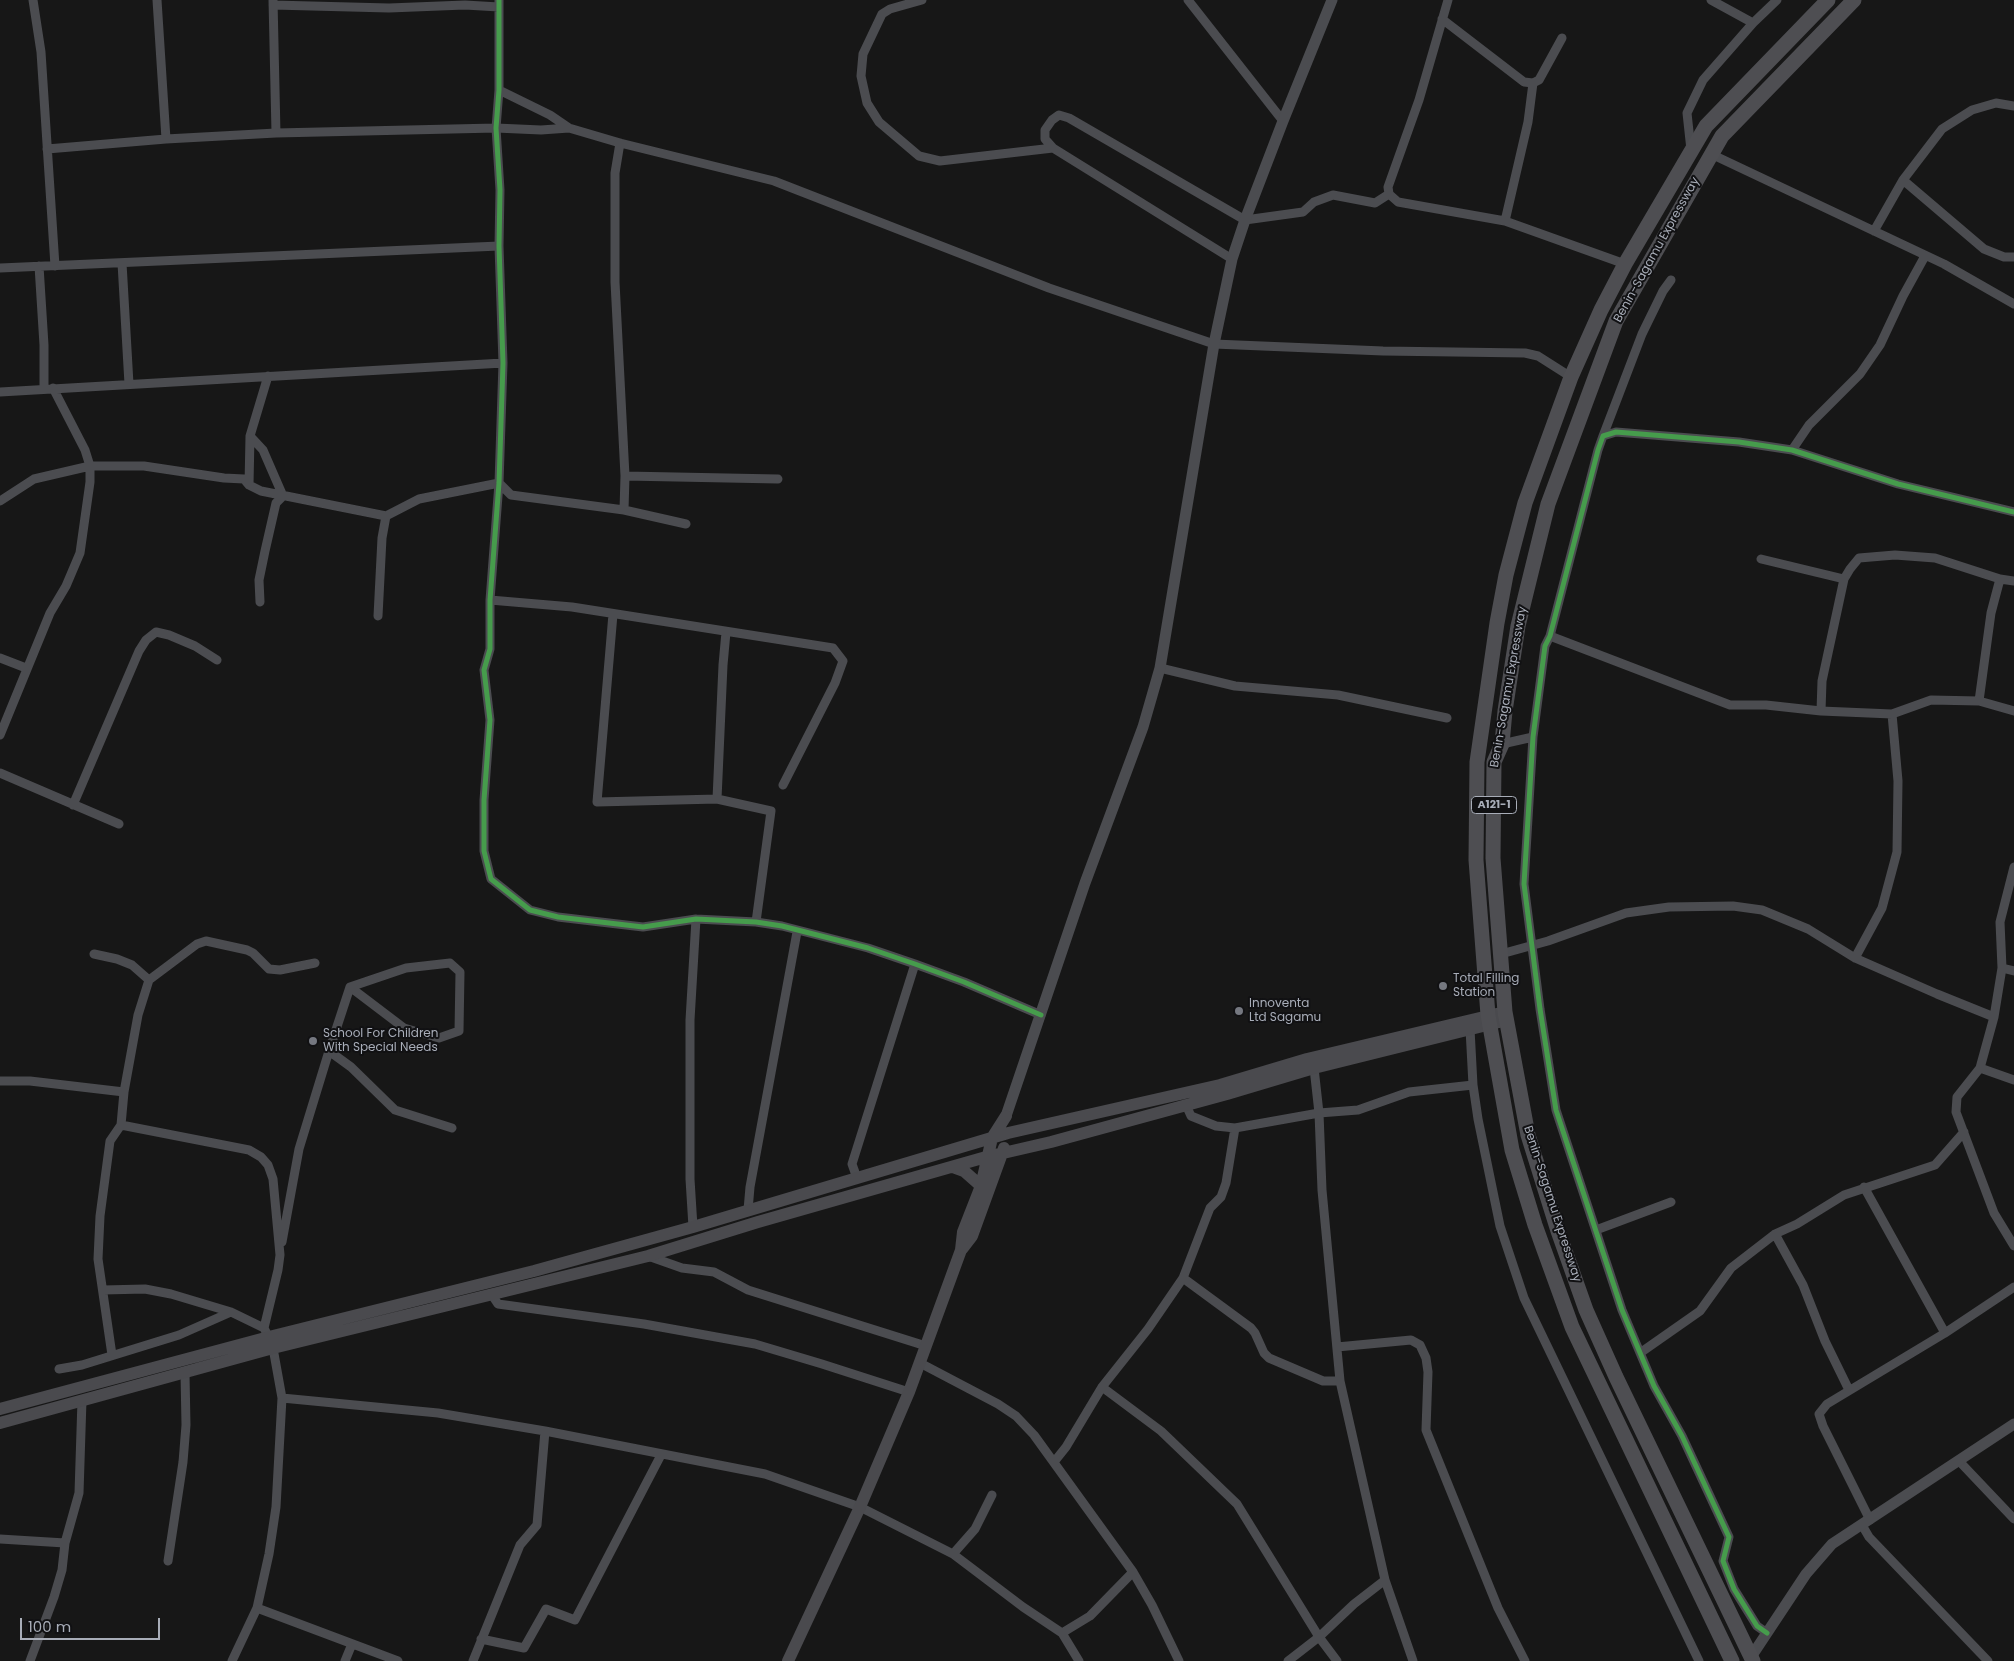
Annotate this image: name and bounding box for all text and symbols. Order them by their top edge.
street label: Benin-Sagamu Expressway [1611,175,1703,325]
street label: Benin-Sagamu Expressway [1488,605,1530,769]
road number: A121-1 [1472,796,1516,814]
place label: Total Filling Station [1453,972,1519,1000]
marker: Total Filling Station [1437,980,1449,992]
place label: Innoventa Ltd Sagamu [1249,997,1321,1025]
marker: Innoventa Ltd Sagamu [1233,1005,1245,1017]
place label: School For Children With Special Needs [323,1027,438,1055]
marker: School For Children With Special Needs [307,1035,319,1047]
street label: Benin-Sagamu Expressway [1520,1124,1584,1284]
scale bar [22,1608,162,1640]
text: 100 m [28,1616,71,1637]

